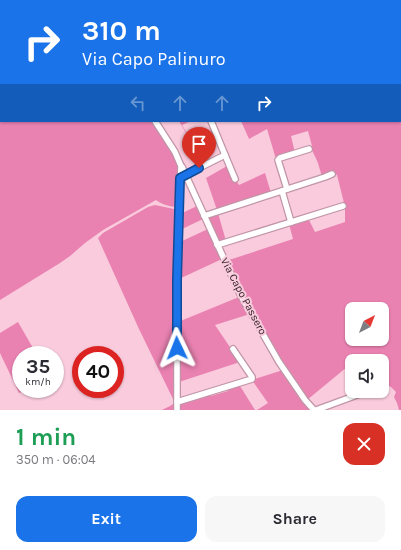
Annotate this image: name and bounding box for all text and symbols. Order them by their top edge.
text: 310 m [82,14,161,47]
icon: right [16,16,68,68]
text: Via Capo Palinuro [82,48,226,70]
icon: left [127,92,149,114]
icon: ahead [169,92,191,114]
icon: ahead [211,92,233,114]
icon: right [253,92,275,114]
pin [182,127,216,168]
icon: arrive [188,133,210,155]
street label: Via Capo Passero [218,256,269,337]
north arrow [345,302,389,346]
map controls [345,302,389,398]
position arrow [156,327,198,369]
speed limit sign: 40 [72,346,124,398]
button: sound [345,354,389,398]
text: 35 [26,355,50,378]
text: km/h [25,376,51,388]
text: 1 min [16,423,76,451]
button: close [343,423,385,465]
text: 350 m · 06:04 [16,452,96,467]
button: Exit [16,496,197,542]
button: Share [205,496,385,542]

